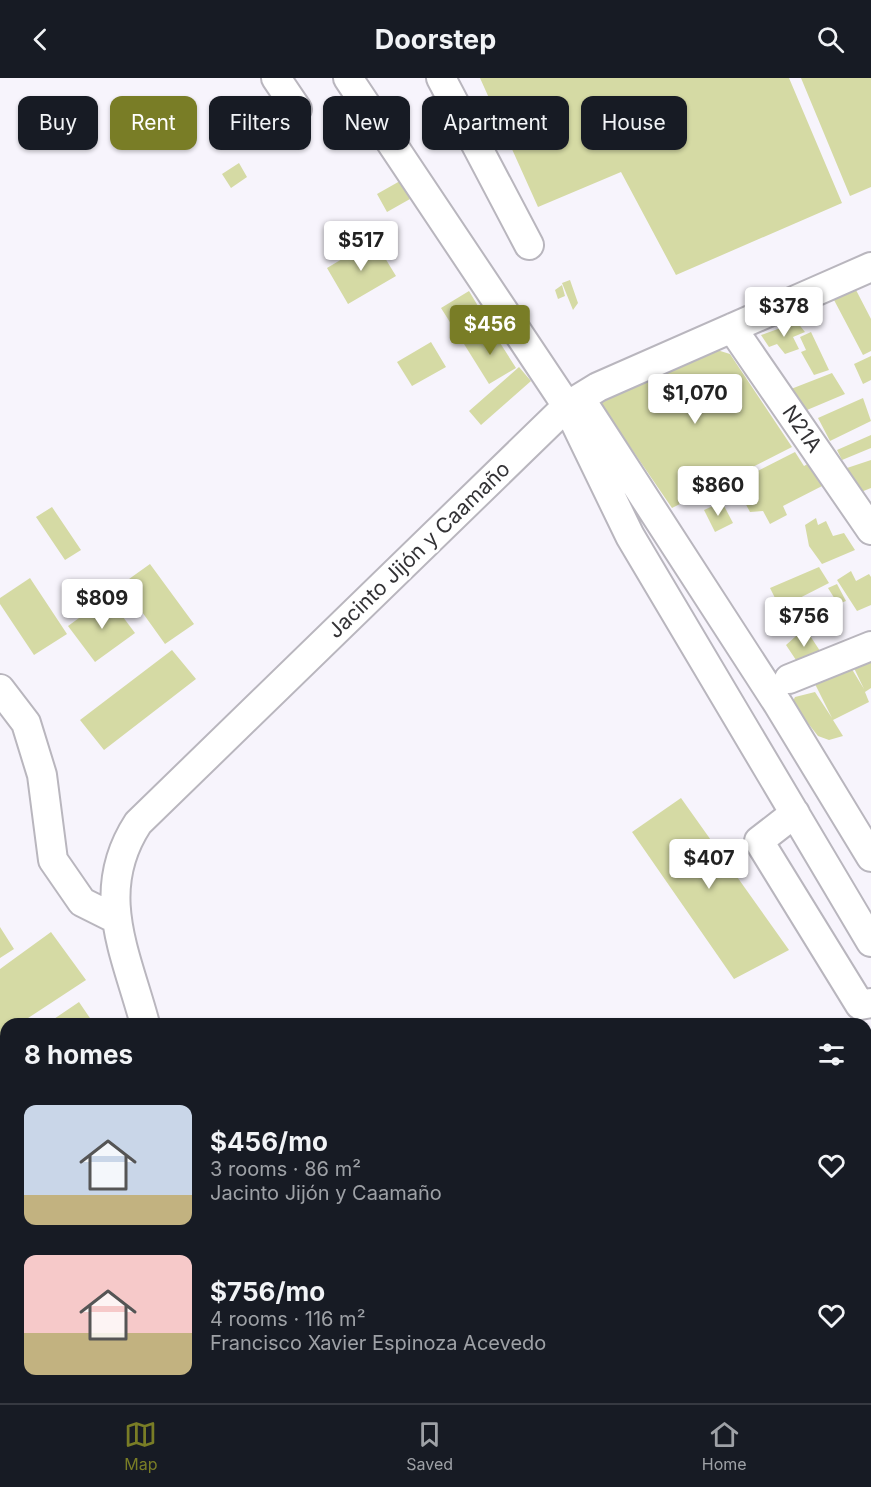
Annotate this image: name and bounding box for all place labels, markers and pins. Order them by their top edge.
pin: $517 [325,221,397,272]
pin: $378 [748,287,820,338]
pin: $456 [454,305,526,356]
pin: $1,070 [646,374,744,425]
pin: $860 [682,466,754,517]
pin: $809 [66,579,138,630]
pin: $756 [768,597,840,648]
pin: $407 [673,839,745,890]

